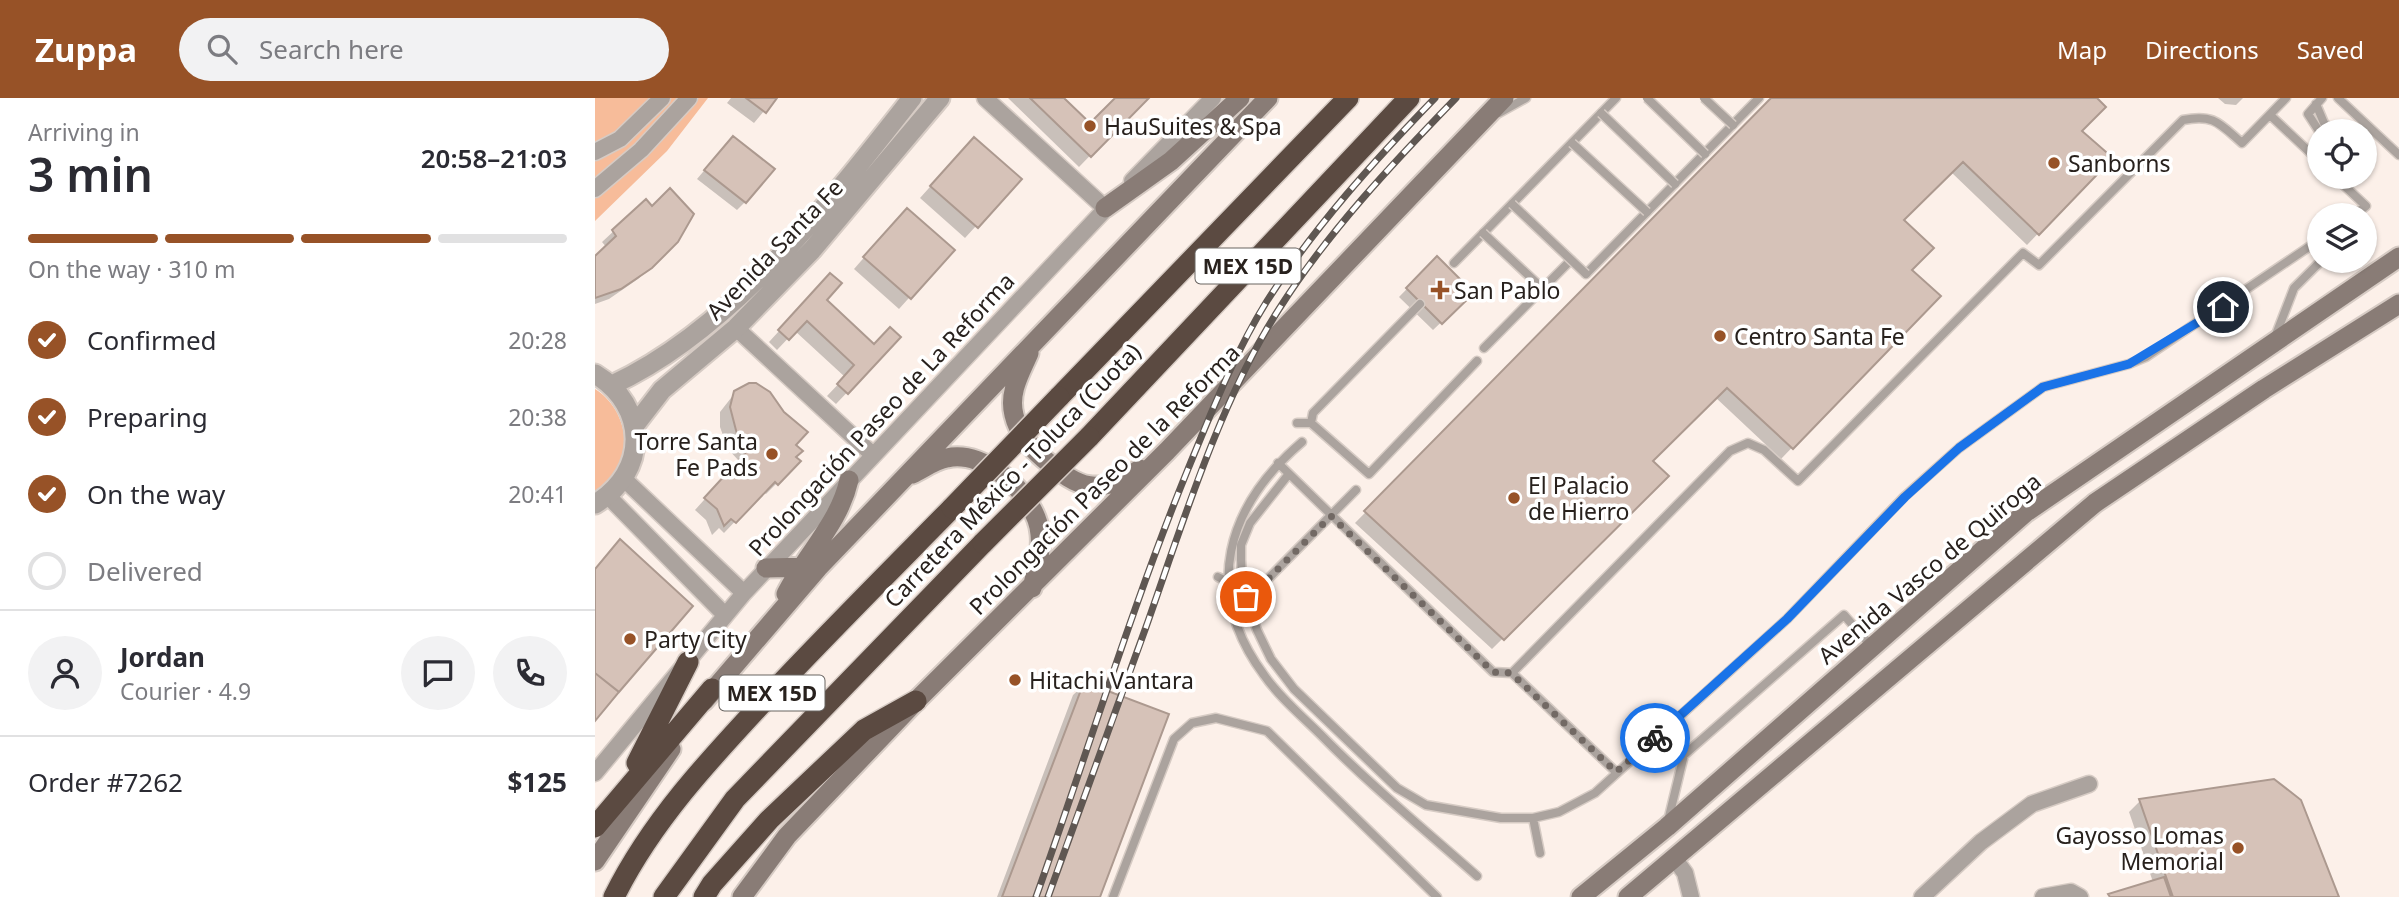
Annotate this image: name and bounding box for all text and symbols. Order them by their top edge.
search box [179,18,669,81]
text: Zuppa [35,27,137,72]
icon: search [203,30,241,68]
text: Search here [259,31,404,67]
text: Map [2057,33,2107,66]
text: Directions [2145,33,2259,66]
text: Saved [2297,33,2364,66]
place label: HauSuites & Spa [1104,110,1282,142]
text: Arriving in [28,116,140,148]
marker: HauSuites & Spa [1082,118,1098,134]
map controls [2307,119,2377,273]
button: locate [2307,119,2377,189]
text: 20:58–21:03 [421,140,567,176]
text: 3 min [28,143,153,205]
place label: Sanborns [2068,147,2171,179]
marker: Sanborns [2046,155,2062,171]
street label: Avenida Santa Fe [698,172,850,326]
button: layers [2307,203,2377,273]
road number: MEX 15D [1195,248,1301,284]
text: On the way · 310 m [28,253,235,285]
street label: Prolongación Paseo de La Reforma [741,265,1021,563]
place label: San Pablo [1454,274,1561,306]
pin [2193,277,2253,337]
marker: San Pablo [1432,282,1448,298]
icon: home [2204,288,2242,326]
place label: Centro Santa Fe [1734,320,1905,352]
icon: check [28,321,66,359]
text: Confirmed [87,322,217,358]
text: 20:28 [508,324,567,356]
marker: Centro Santa Fe [1712,328,1728,344]
street label: Carretera México - Toluca (Cuota) [877,336,1147,614]
street label: Prolongación Paseo de la Reforma [962,337,1246,621]
icon: check [28,398,66,436]
text: Preparing [87,399,208,435]
text: 20:38 [508,401,567,433]
place label: Torre Santa Fe Pads [634,425,758,483]
marker: Torre Santa Fe Pads [764,446,780,462]
street label: Avenida Vasco de Quiroga [1811,465,2047,671]
place label: El Palacio de Hierro [1528,469,1630,527]
icon: check [28,475,66,513]
text: On the way [87,476,225,512]
text: 20:41 [508,478,567,510]
marker: El Palacio de Hierro [1506,490,1522,506]
text: Delivered [87,553,203,589]
pin [1216,567,1276,627]
icon: bag [1227,578,1265,616]
place label: Party City [644,623,747,655]
marker: Party City [622,631,638,647]
button: person [28,636,102,710]
button: chat [401,636,475,710]
button: phone [493,636,567,710]
text: Jordan [120,639,205,675]
place label: Hitachi Vantara [1029,664,1194,696]
marker: Hitachi Vantara [1007,672,1023,688]
text: Courier · 4.9 [120,675,251,707]
road number: MEX 15D [719,676,825,710]
courier [1620,703,1690,773]
icon: bike [1636,719,1674,757]
text: Order #7262 [28,764,183,800]
text: $125 [508,764,567,800]
place label: Gayosso Lomas Memorial [2055,819,2224,877]
marker: Gayosso Lomas Memorial [2230,840,2246,856]

